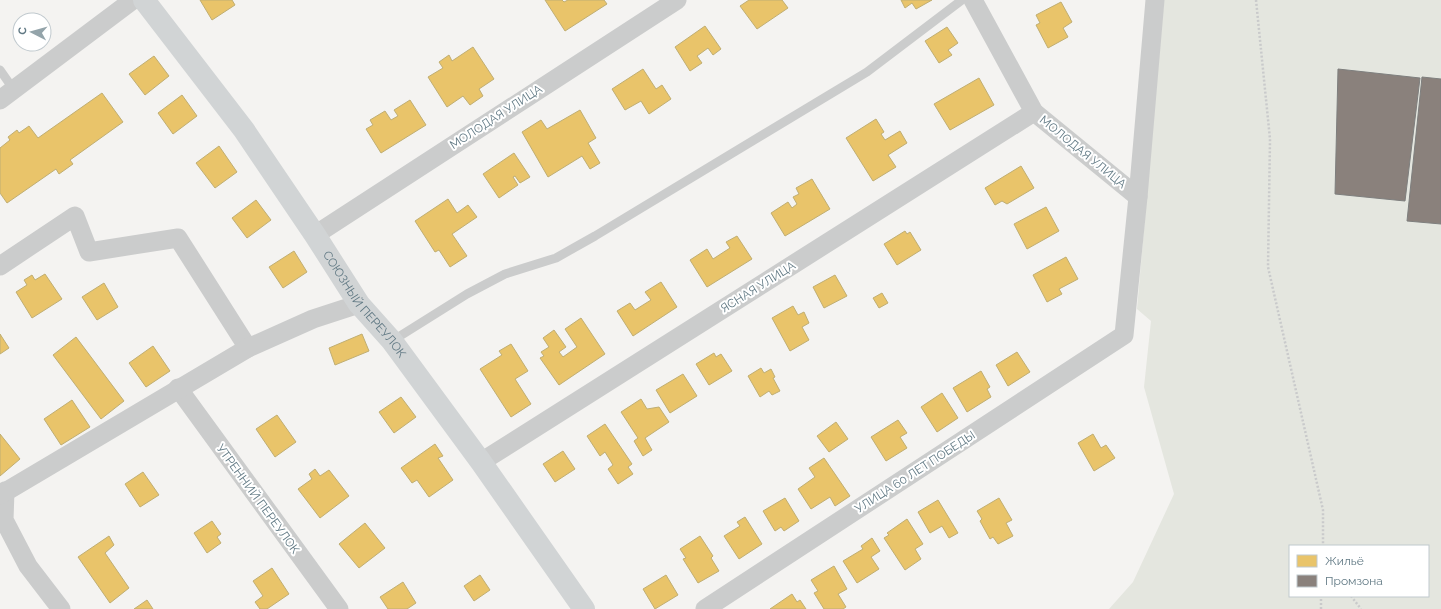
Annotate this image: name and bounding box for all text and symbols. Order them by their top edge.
north arrow [12,12,52,52]
text: С [16,26,29,35]
street label: МОЛОДАЯ УЛИЦА [447,82,545,152]
street label: МОЛОДАЯ УЛИЦА [1037,113,1129,191]
street label: СОЮЗНЫЙ ПЕРЕУЛОК [320,248,409,361]
street label: ЯСНАЯ УЛИЦА [718,258,798,316]
street label: УЛИЦА 60 ЛЕТ ПОБЕДЫ [852,428,978,516]
street label: УТРЕННИЙ ПЕРЕУЛОК [214,442,303,557]
legend [1289,545,1429,597]
text: Жильё [1325,554,1364,568]
text: Промзона [1325,574,1383,588]

